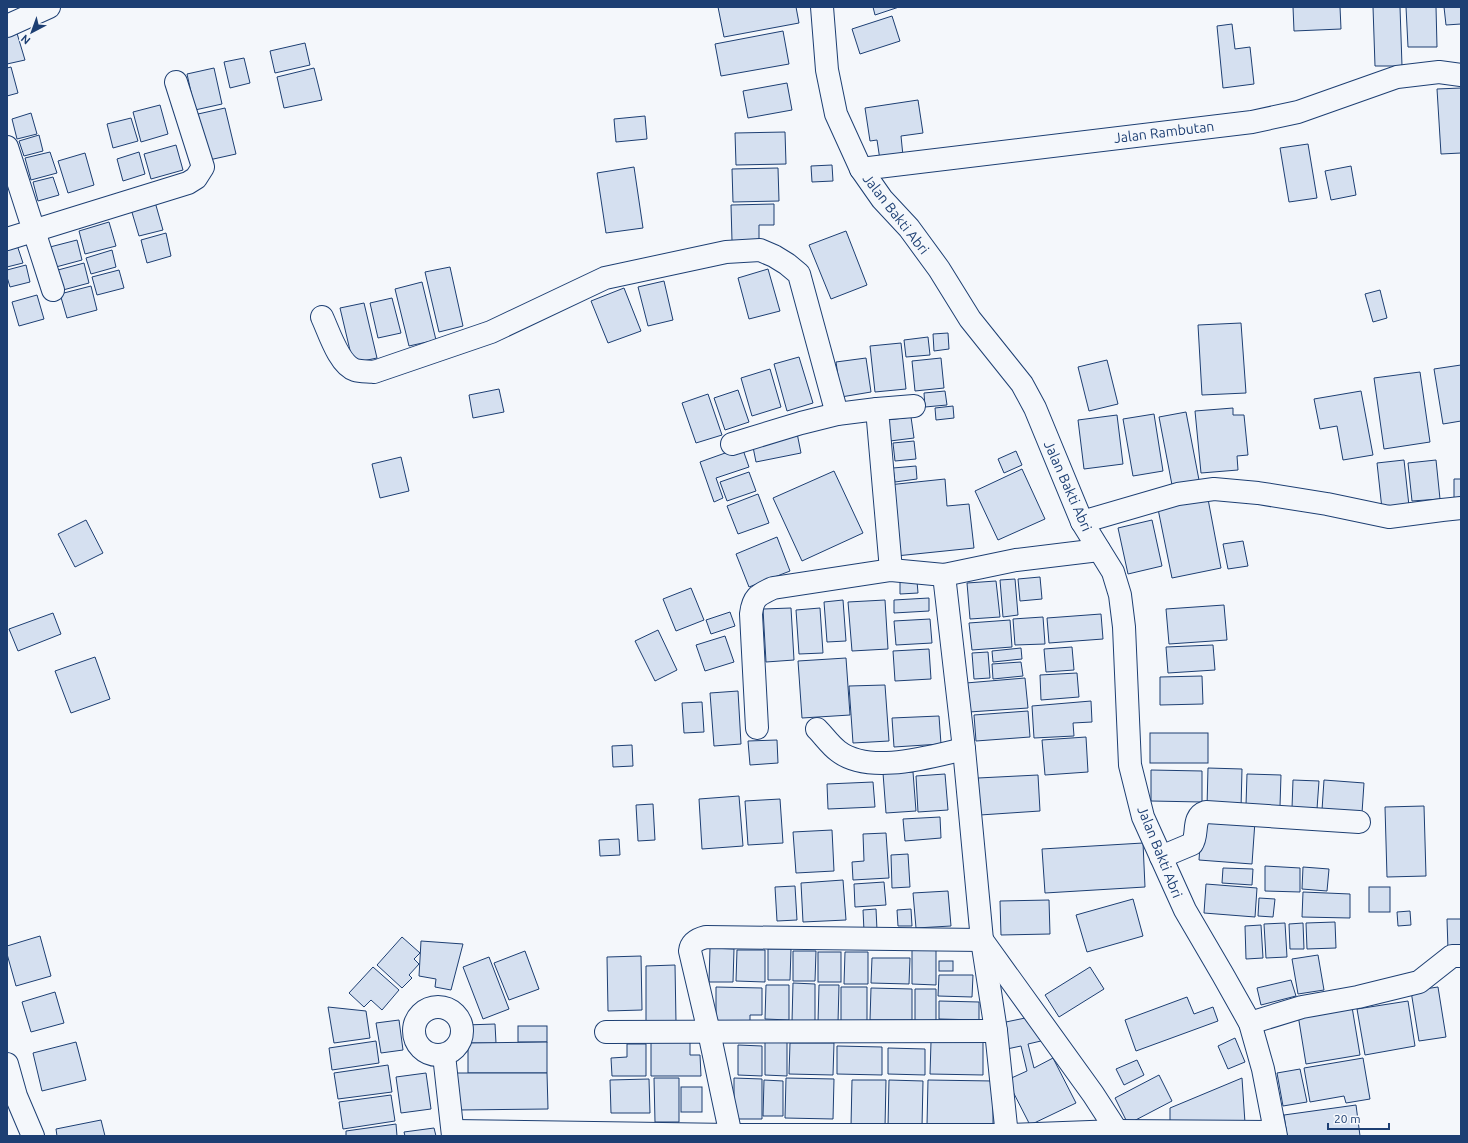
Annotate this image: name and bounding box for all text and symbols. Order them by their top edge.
north arrow [12,12,52,52]
text: N [18,32,32,47]
street label: Jalan Rambutan [1113,118,1215,146]
street label: Jalan Bakti Abri [860,171,932,257]
street label: Jalan Bakti Abri [1041,438,1095,534]
street label: Jalan Bakti Abri [1134,804,1186,900]
scale bar [1328,1105,1389,1131]
text: 20 m [1334,1112,1361,1125]

